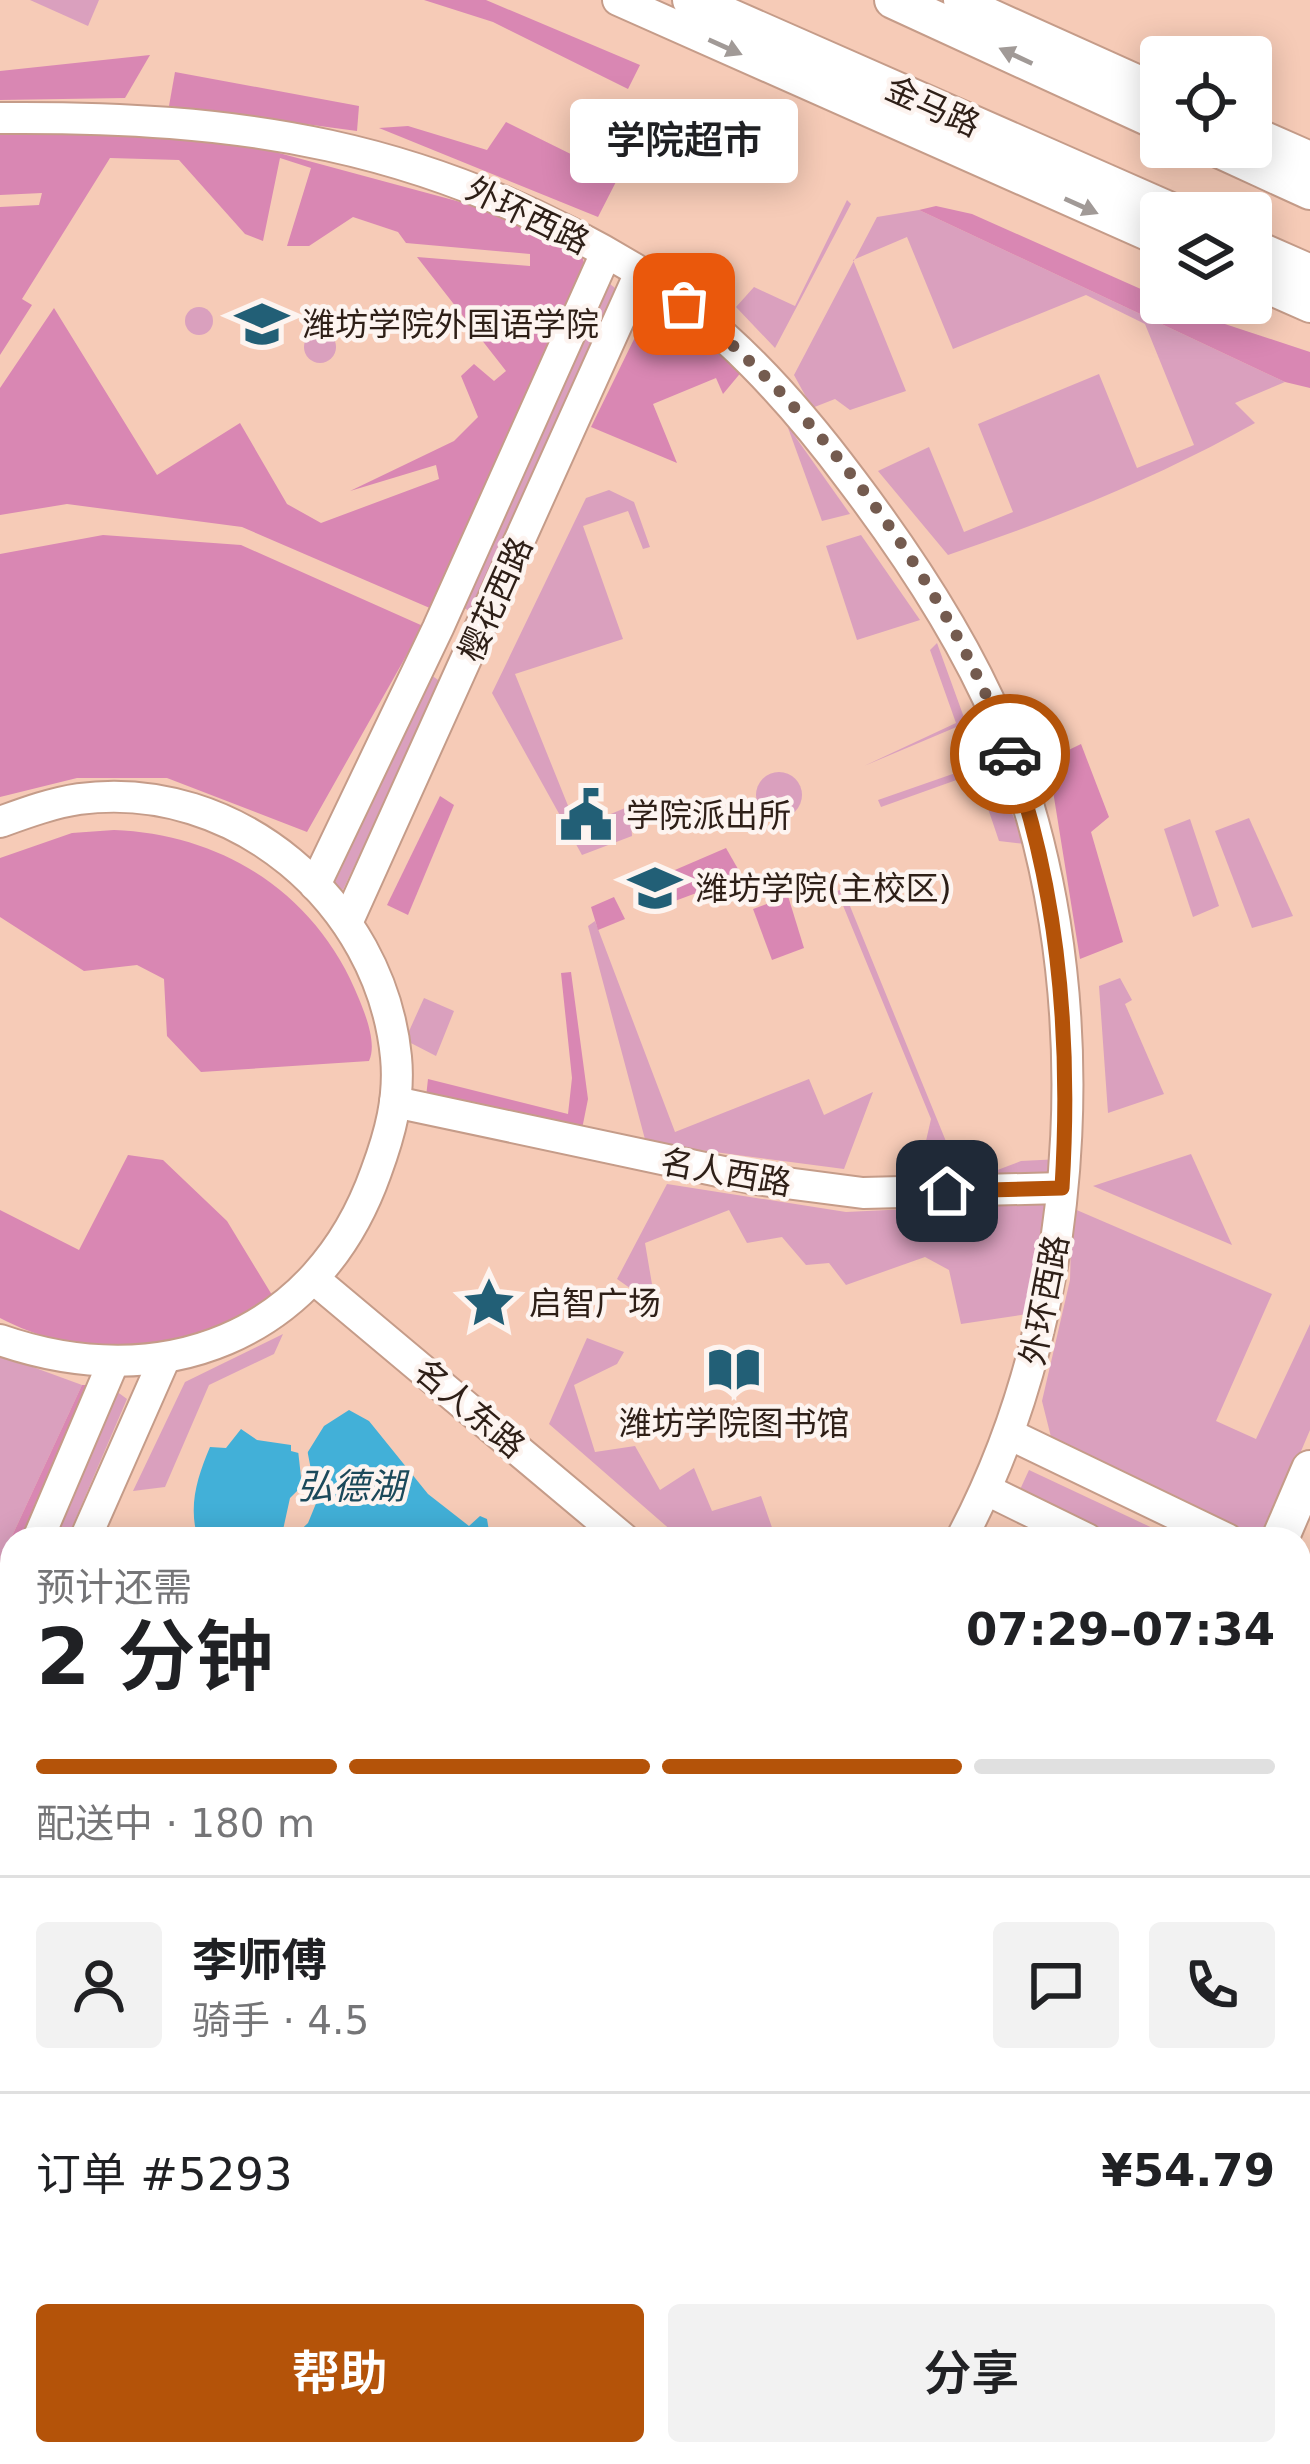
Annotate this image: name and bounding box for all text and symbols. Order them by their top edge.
map controls [1140,36,1272,324]
button: locate [1140,36,1272,168]
one-way arrow [708,38,743,58]
one-way arrow [999,46,1034,66]
street label: 金马路 [880,69,986,144]
callout: 学院超市 [570,100,798,184]
text: 学院超市 [606,118,762,163]
street label: 外环西路 [460,169,596,262]
button: layers [1140,192,1272,324]
one-way arrow [1064,196,1099,216]
pin [633,253,735,355]
icon: bag [651,271,717,337]
school or university icon: 潍坊学院外国语学院 [233,295,291,353]
place label: 潍坊学院外国语学院 [302,305,599,344]
street label: 樱花西路 [451,531,540,667]
courier [950,694,1070,814]
icon: car [977,721,1043,787]
public building icon: 学院派出所 [557,786,615,844]
place label: 学院派出所 [626,796,791,835]
school or university icon: 潍坊学院(主校区) [626,859,684,917]
place label: 潍坊学院(主校区) [695,869,952,908]
pin [896,1140,998,1242]
street label: 名人西路 [658,1142,794,1203]
icon: home [914,1158,980,1224]
street label: 外环西路 [1013,1232,1076,1369]
place icon: 启智广场 [460,1274,518,1332]
place label: 启智广场 [529,1284,661,1323]
library icon: 潍坊学院图书馆 [705,1340,763,1398]
street label: 名人东路 [407,1351,533,1466]
place label: 潍坊学院图书馆 [619,1404,850,1443]
water label: 弘德湖 [297,1466,410,1507]
text: 预计还需 [36,1565,192,1610]
text: 07:29–07:34 [966,1603,1275,1656]
text: 2 分钟 [36,1612,273,1702]
text: 配送中 · 180 m [36,1801,315,1846]
button: person [36,1922,162,2048]
button: chat [993,1922,1119,2048]
button: phone [1149,1922,1275,2048]
text: 李师傅 [192,1934,327,1987]
text: 骑手 · 4.5 [192,1998,369,2043]
text: ¥54.79 [1101,2144,1275,2197]
text: 订单 #5293 [36,2148,293,2201]
button: 帮助 [36,2304,644,2442]
button: 分享 [668,2304,1275,2442]

